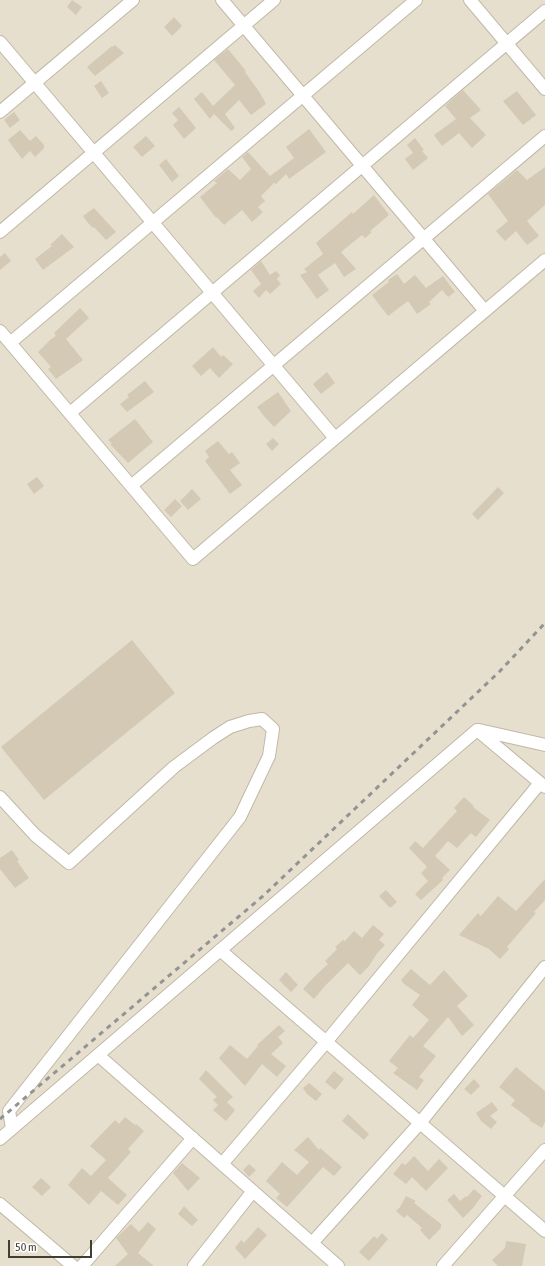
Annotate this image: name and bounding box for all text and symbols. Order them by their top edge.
scale bar [10,1232,94,1258]
text: 50 m [15,1240,37,1254]

